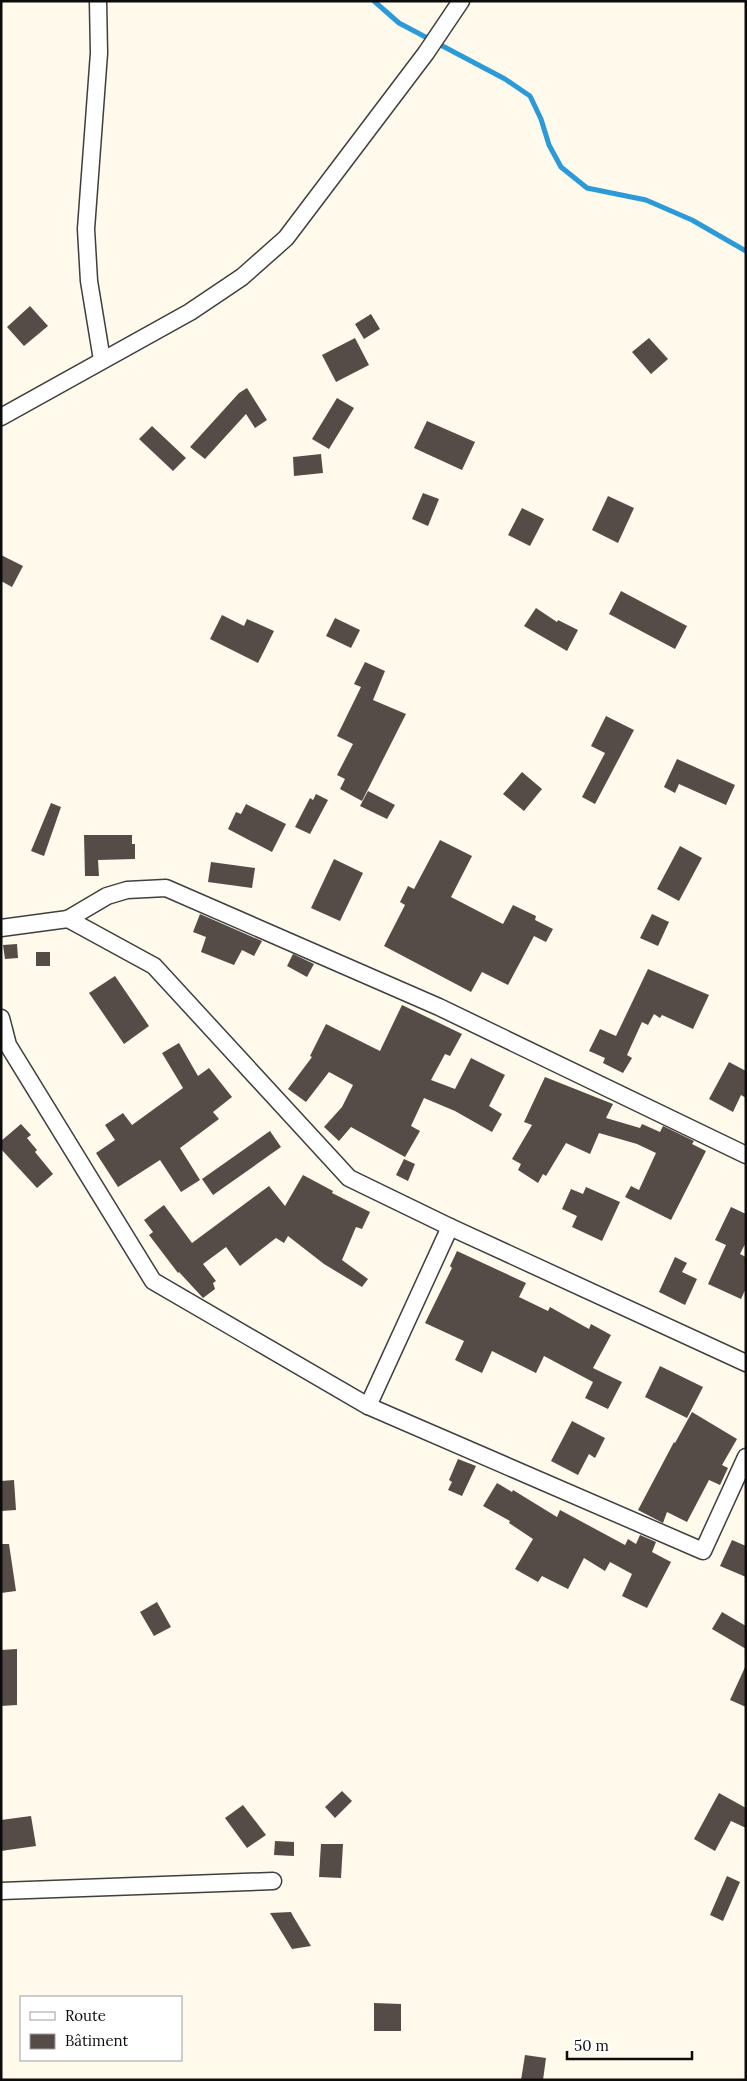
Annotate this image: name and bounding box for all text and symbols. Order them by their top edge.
legend [20,1996,182,2061]
text: Route [65,2006,106,2025]
scale bar [567,2028,692,2060]
text: Bâtiment [65,2031,128,2050]
text: 50 m [574,2036,609,2055]

